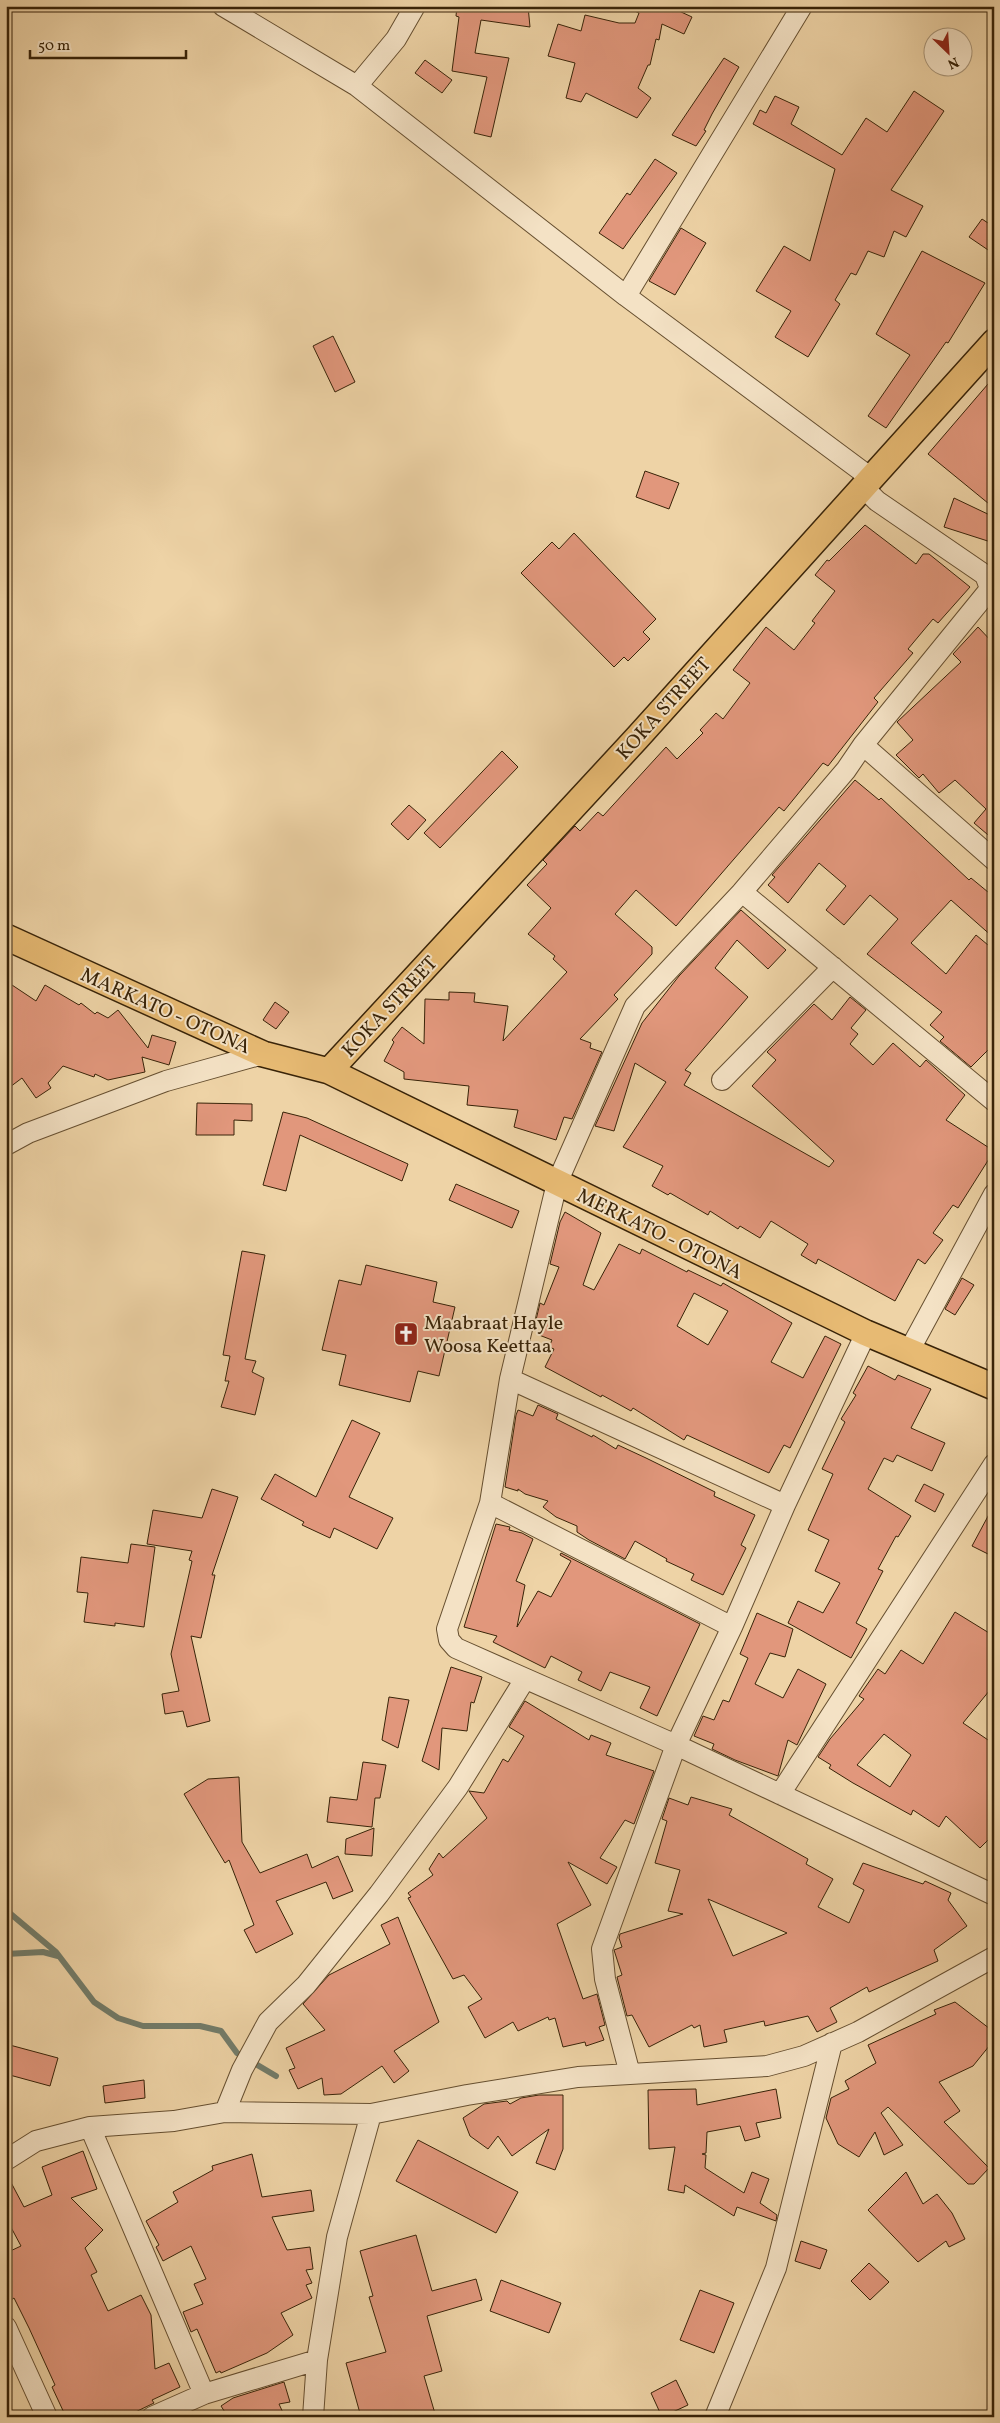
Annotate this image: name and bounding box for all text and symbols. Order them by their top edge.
scale bar [30,28,186,60]
north arrow [922,28,972,78]
text: 50 m [38,36,70,57]
text: N [944,52,961,73]
street label: KOKA STREET [611,652,718,767]
street label: KOKA STREET [336,950,445,1064]
street label: MARKATO - OTONA [76,962,255,1062]
street label: MERKATO - OTONA [571,1182,747,1287]
place label: Maabraat Hayle Woosa Keettaa [424,1310,563,1361]
church icon: Maabraat Hayle Woosa Keettaa [393,1321,419,1347]

